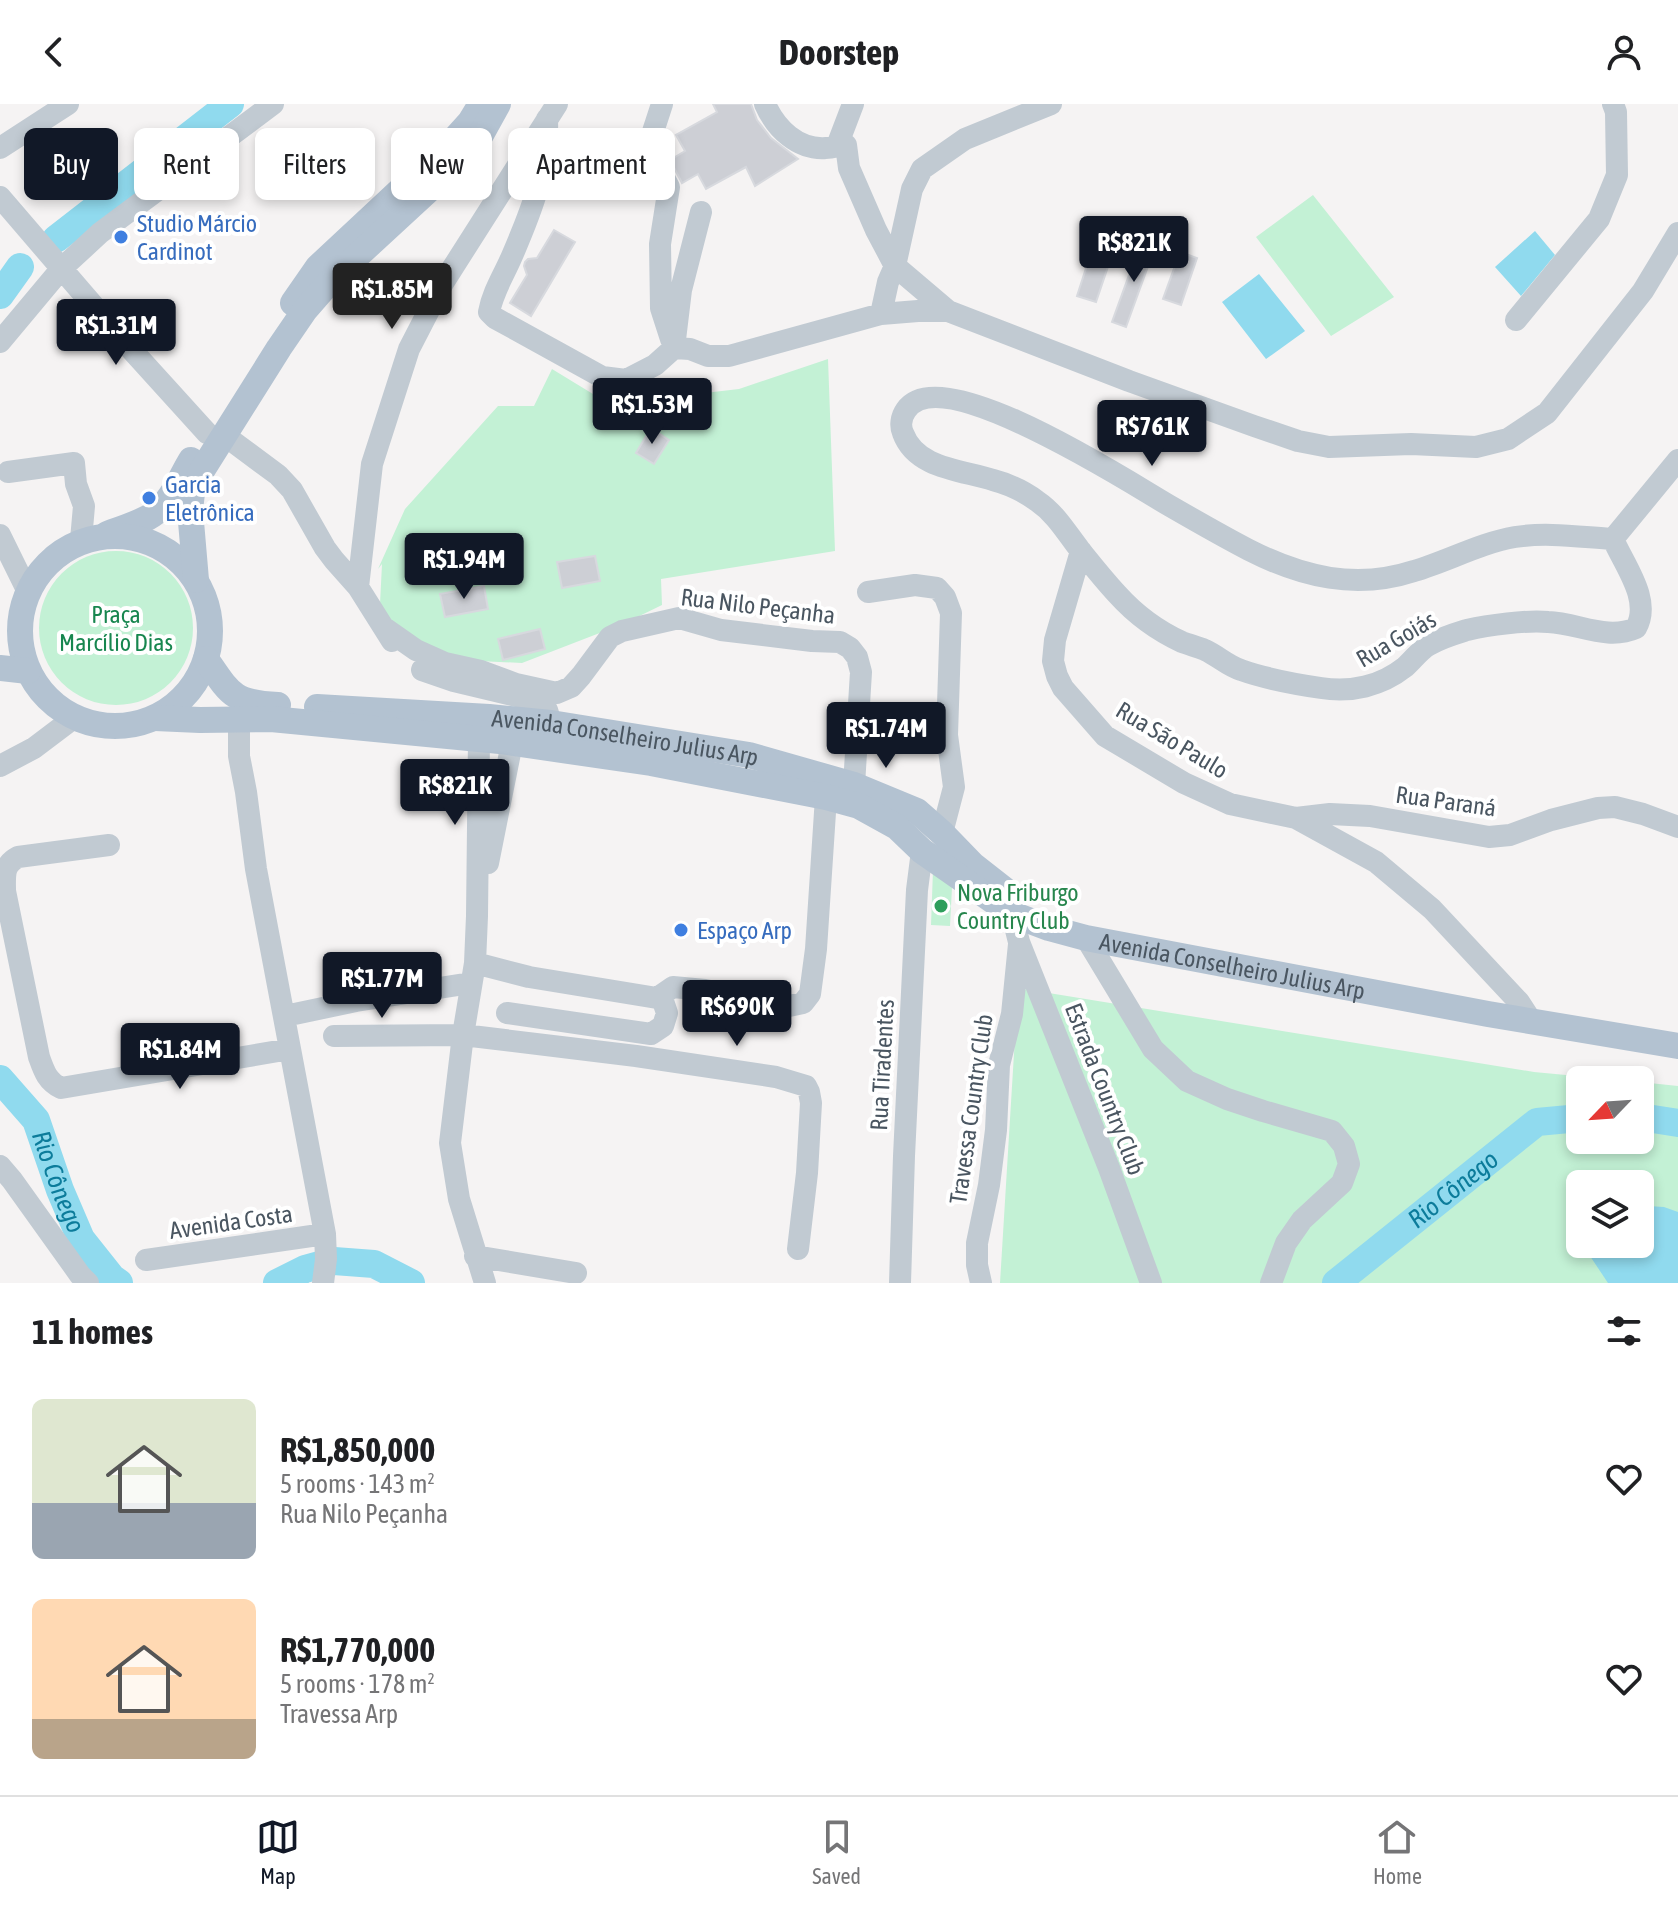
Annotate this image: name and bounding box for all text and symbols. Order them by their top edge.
icon: back [32,30,76,74]
icon: person [1602,30,1646,74]
text: Doorstep [779,31,899,73]
chip: Buy [24,128,118,200]
chip: Rent [134,128,239,200]
chip: Filters [255,128,375,200]
chip: New [391,128,492,200]
chip: Apartment [508,128,675,200]
place label: Studio Márcio Cardinot [137,210,257,265]
pin: R$821K [1069,216,1199,284]
text: R$821K [1097,227,1171,257]
marker: Studio Márcio Cardinot [112,228,130,246]
pin: R$1.85M [318,263,466,331]
text: R$1.85M [351,274,433,304]
pin: R$1.31M [42,299,190,367]
text: R$1.31M [75,310,157,340]
pin: R$1.53M [578,378,726,446]
text: R$1.53M [611,389,693,419]
pin: R$761K [1087,400,1217,468]
text: R$761K [1115,411,1189,441]
place label: Garcia Eletrônica [165,471,255,526]
marker: Garcia Eletrônica [140,489,158,507]
pin: R$1.94M [390,533,538,601]
text: R$1.94M [423,544,505,574]
street label: Rua Nilo Peçanha [679,583,837,629]
park label: Praça Marcílio Dias [59,601,173,656]
street label: Rua Goiás [1351,606,1441,672]
street label: Rua São Paulo [1111,696,1233,784]
pin: R$1.74M [812,702,960,770]
street label: Avenida Conselheiro Julius Arp [491,704,762,771]
text: R$1.74M [845,713,927,743]
pin: R$821K [390,759,520,827]
text: R$821K [418,770,492,800]
street label: Rua Paraná [1394,781,1498,821]
place label: Nova Friburgo Country Club [957,879,1079,934]
marker: Nova Friburgo Country Club [932,897,950,915]
place label: Espaço Arp [697,917,792,944]
marker: Espaço Arp [672,921,690,939]
street label: Avenida Conselheiro Julius Arp [1098,927,1367,1004]
pin: R$1.77M [308,952,456,1020]
text: R$1.77M [341,963,423,993]
pin: R$690K [672,980,802,1048]
text: R$690K [700,991,774,1021]
street label: Rua Tiradentes [865,999,899,1131]
street label: Estrada Country Club [1060,999,1150,1179]
street label: Travessa Country Club [944,1012,998,1206]
pin: R$1.84M [106,1023,254,1091]
text: R$1.84M [139,1034,221,1064]
north arrow [1566,1066,1654,1154]
map controls [1566,1066,1654,1258]
water label: Rio Cônego [26,1127,91,1237]
water label: Rio Cônego [1402,1144,1504,1234]
button: layers [1566,1170,1654,1258]
street label: Avenida Costa [168,1200,294,1244]
icon: filters [1602,1309,1646,1353]
text: 11 homes [32,1312,153,1351]
text: R$1,850,000 [280,1430,435,1469]
icon: home [96,1431,192,1527]
icon: heart [1602,1457,1646,1501]
text: 5 rooms · 143 m² [280,1469,435,1499]
text: Rua Nilo Peçanha [280,1499,448,1529]
text: R$1,770,000 [280,1630,435,1669]
icon: home [96,1631,192,1727]
icon: heart [1602,1657,1646,1701]
text: 5 rooms · 178 m² [280,1669,435,1699]
text: Travessa Arp [280,1699,398,1729]
tab: Map [256,1815,300,1889]
tab: Saved [812,1815,861,1889]
tab: Home [1373,1815,1422,1889]

